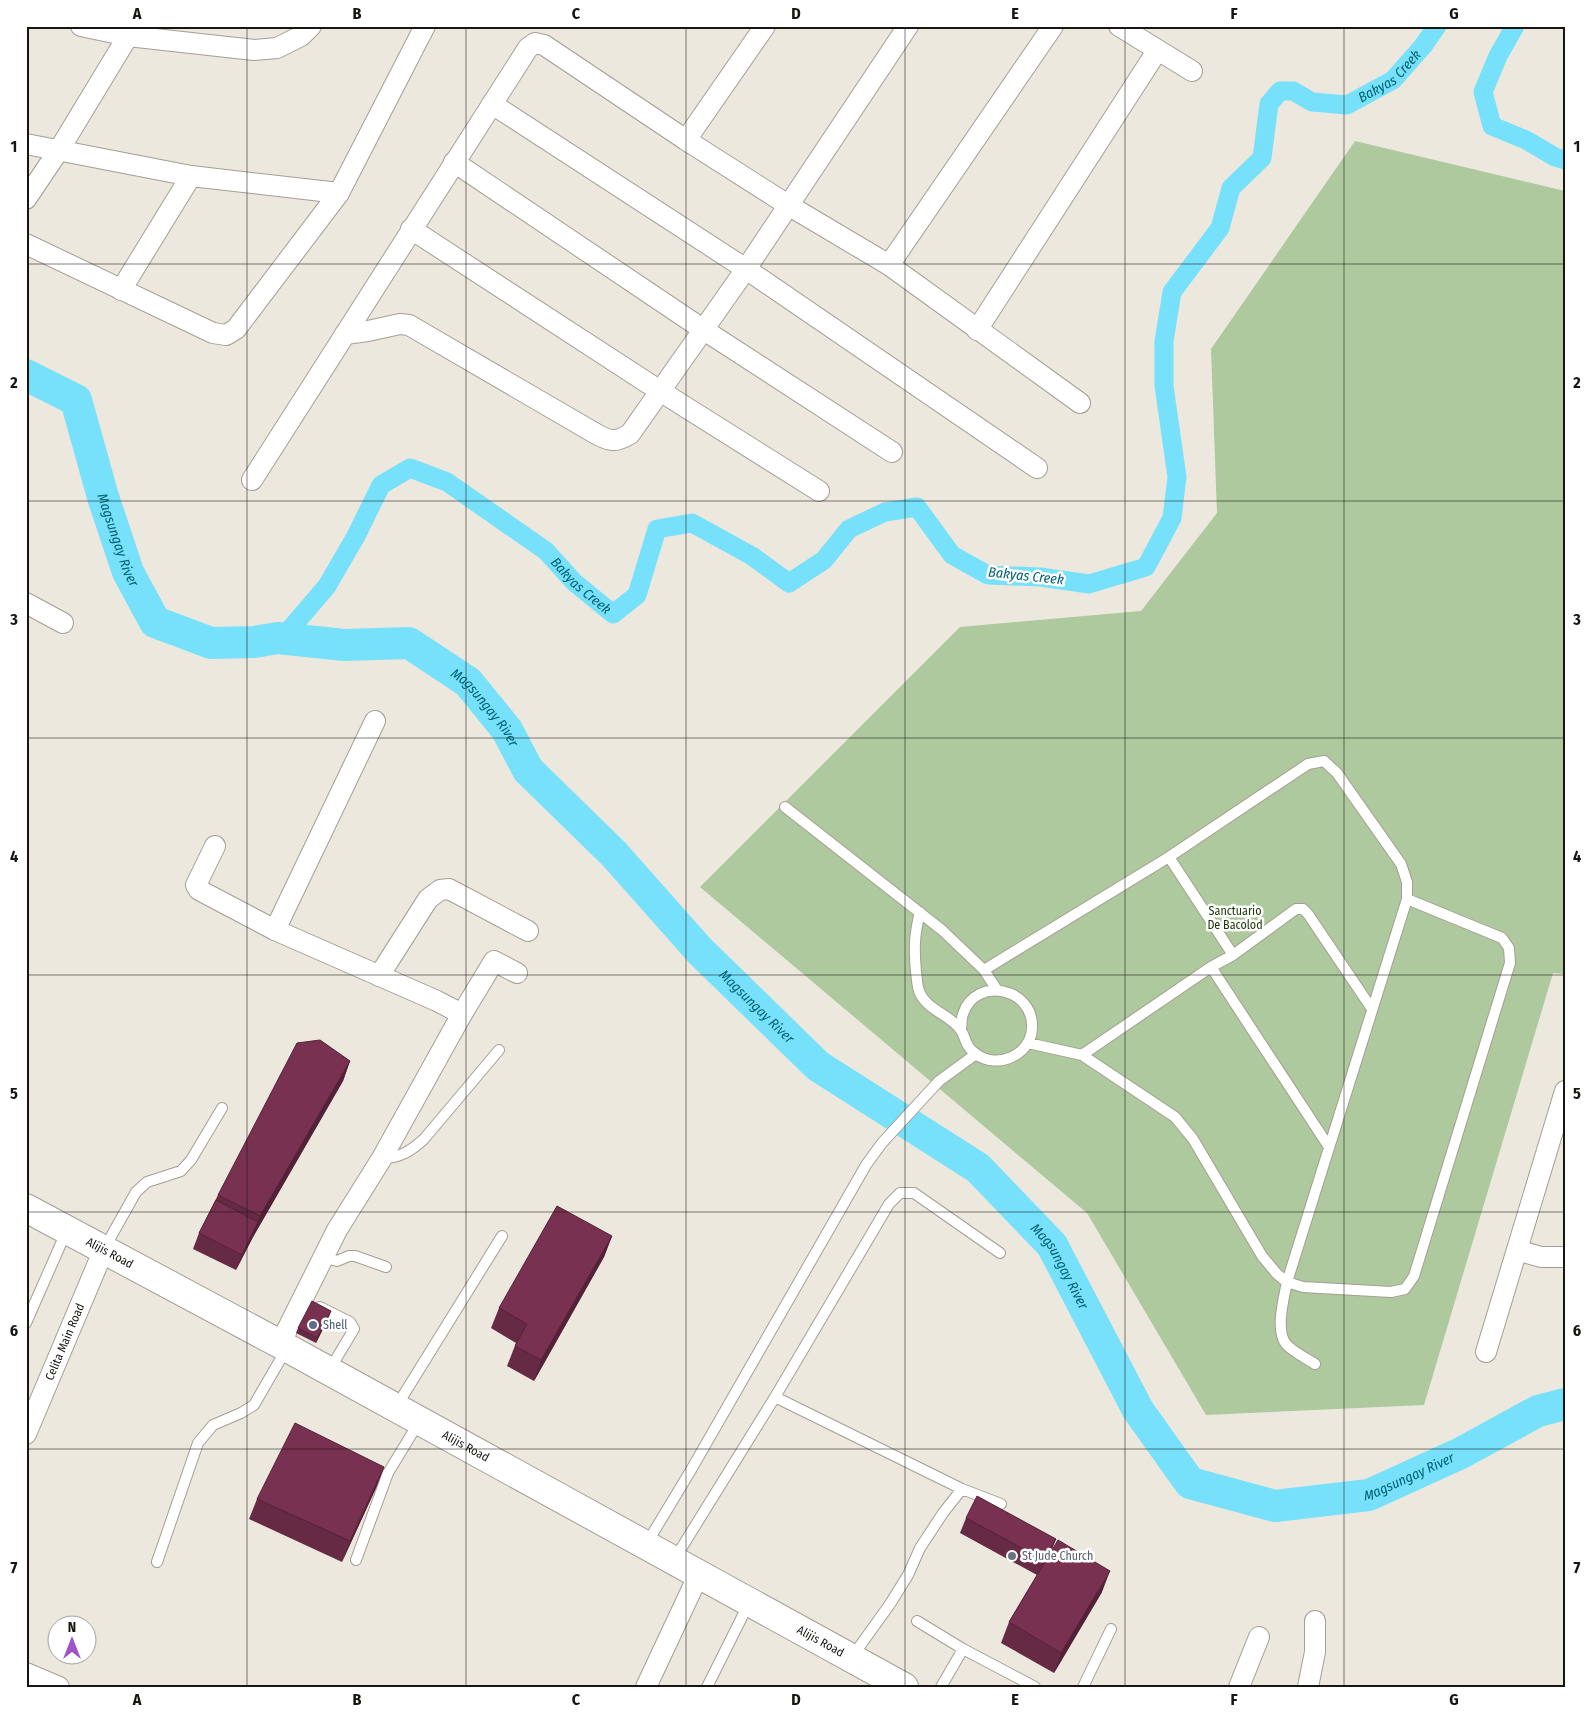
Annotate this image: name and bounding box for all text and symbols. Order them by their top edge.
text: A [132,4,142,23]
text: B [353,4,362,23]
text: C [572,4,581,23]
text: D [791,4,801,23]
text: E [1011,4,1019,23]
text: F [1230,4,1238,23]
text: G [1449,4,1459,23]
water label: Bakyas Creek [1355,46,1424,106]
text: 1 [11,137,17,156]
text: 1 [1574,137,1580,156]
text: 2 [9,373,18,392]
text: 2 [1572,373,1581,392]
water label: Magsungay River [94,491,143,590]
water label: Bakyas Creek [547,554,615,618]
water label: Bakyas Creek [987,564,1065,588]
text: 3 [9,610,18,629]
text: 3 [1572,610,1581,629]
water label: Magsungay River [448,665,523,750]
text: 4 [10,847,18,866]
text: 4 [1573,847,1581,866]
park label: Sanctuario De Bacolod [1207,904,1263,932]
water label: Magsungay River [716,966,799,1047]
text: 5 [10,1084,18,1103]
text: 5 [1573,1084,1581,1103]
water label: Magsungay River [1027,1220,1093,1313]
street label: Alijis Road [84,1235,136,1271]
street label: Celita Main Road [42,1301,87,1382]
place label: Shell [323,1318,348,1332]
marker: Shell [307,1319,319,1331]
text: 6 [10,1321,18,1340]
text: 6 [1573,1321,1581,1340]
street label: Alijis Road [440,1428,492,1465]
water label: Magsungay River [1363,1448,1458,1504]
place label: St Jude Church [1022,1549,1093,1563]
marker: St Jude Church [1006,1550,1018,1562]
text: 7 [11,1558,18,1577]
text: 7 [1574,1558,1581,1577]
north arrow [48,1616,98,1666]
text: N [68,1619,76,1636]
street label: Alijis Road [795,1623,847,1660]
text: A [132,1690,142,1709]
text: B [353,1690,362,1709]
text: C [572,1690,581,1709]
text: D [791,1690,801,1709]
text: E [1011,1690,1019,1709]
text: F [1230,1690,1238,1709]
text: G [1449,1690,1459,1709]

